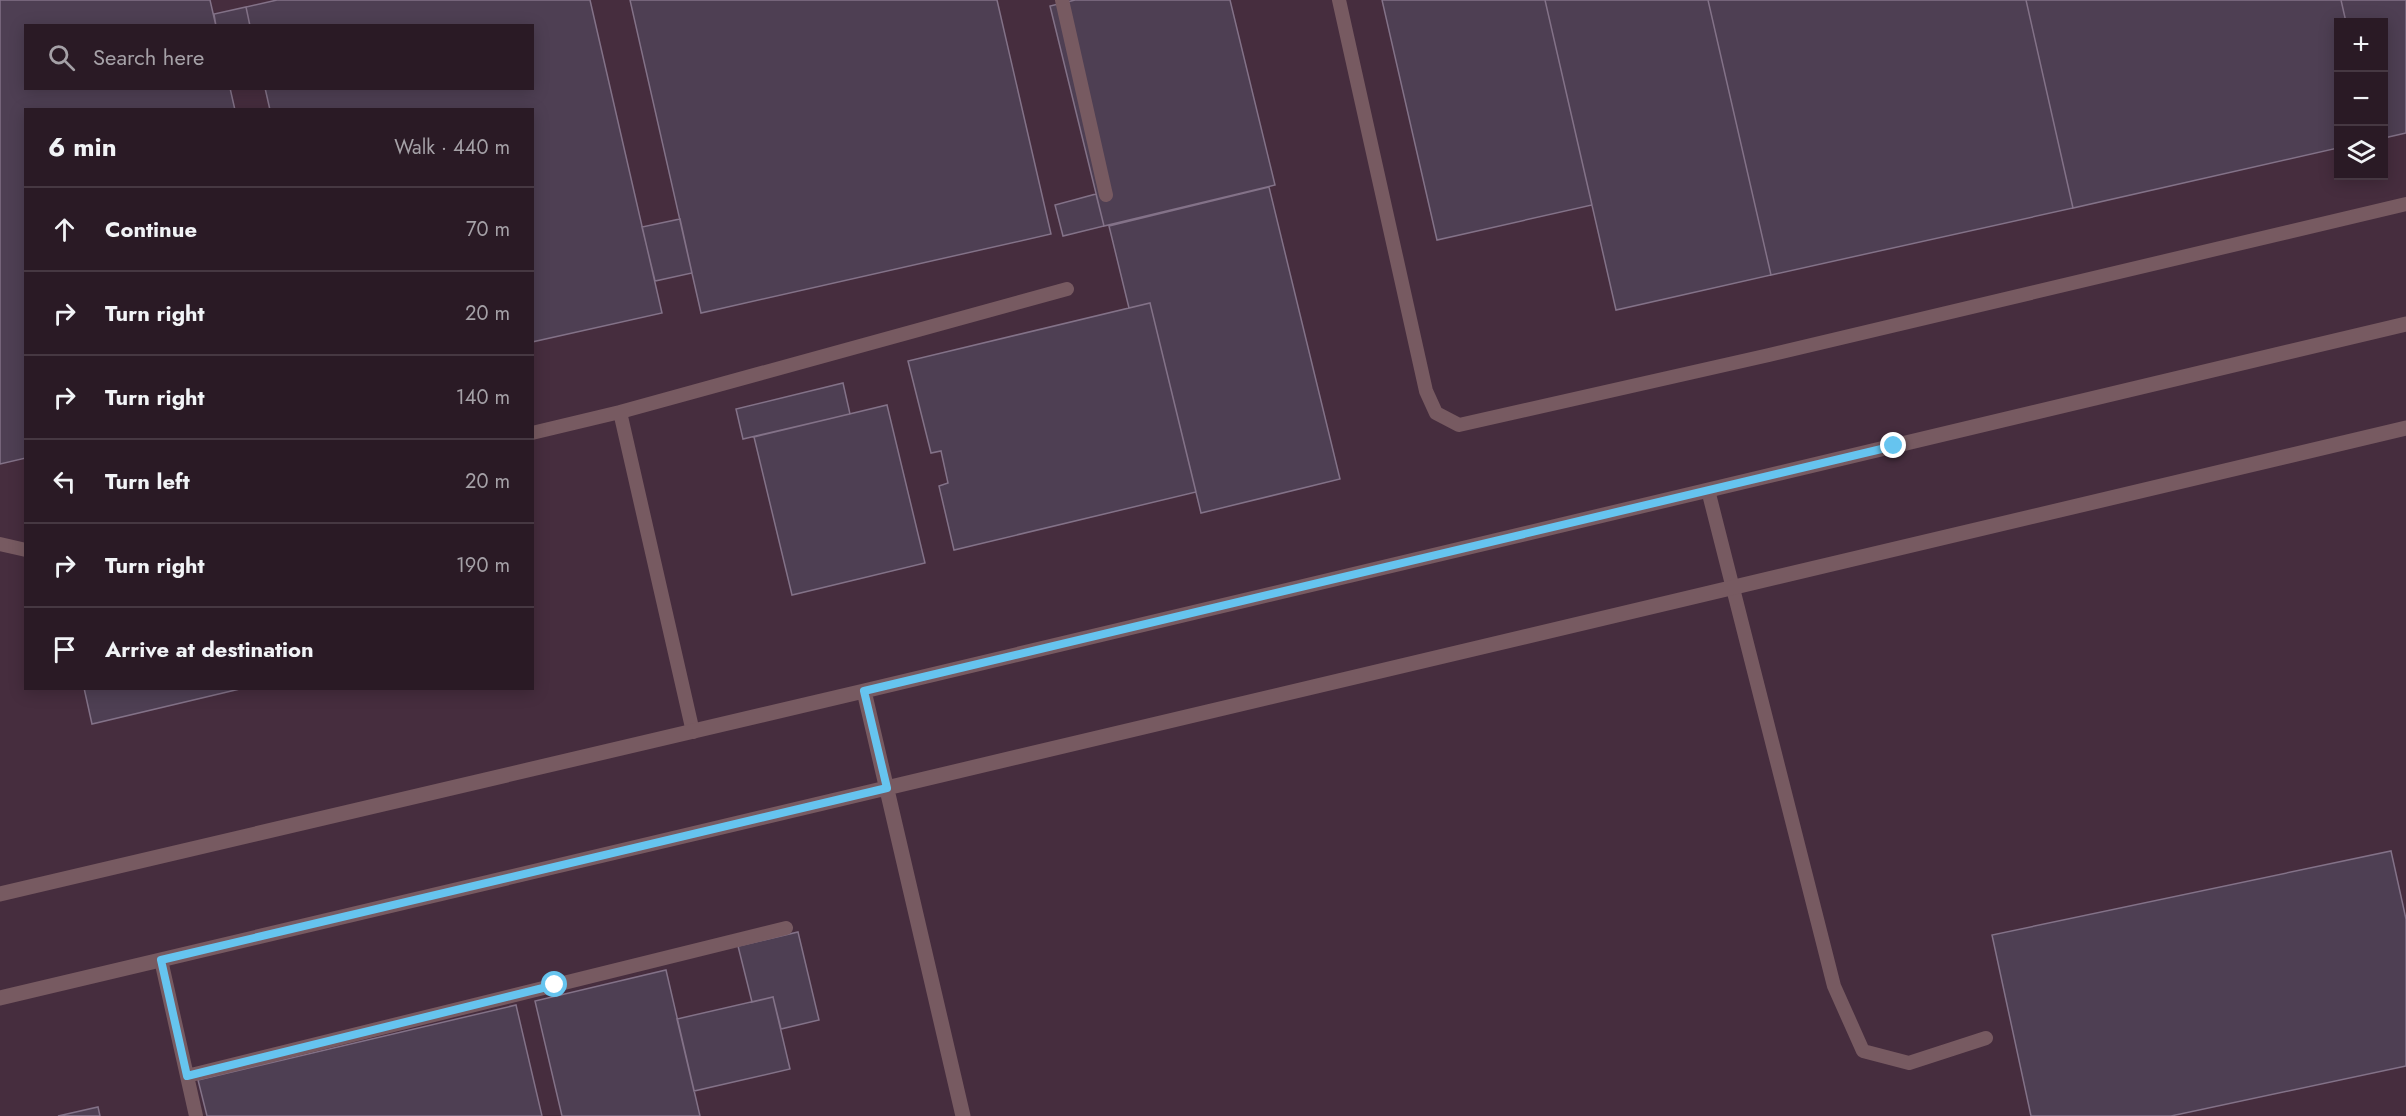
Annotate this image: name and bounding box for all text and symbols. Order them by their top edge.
map controls [2334,18,2388,180]
button: + [2334,18,2388,72]
search box [24,24,534,90]
icon: search [45,41,78,74]
text: Search here [93,41,204,73]
button: − [2334,72,2388,126]
button: layers [2334,126,2388,180]
text: 6 min [48,128,117,166]
text: Walk · 440 m [394,133,510,162]
icon: ahead [48,213,81,246]
text: Continue [105,213,197,245]
text: 70 m [466,215,510,244]
icon: right [48,297,81,330]
text: Turn right [105,297,205,329]
text: 20 m [465,299,510,328]
icon: right [48,381,81,414]
text: Turn right [105,381,205,413]
text: 140 m [456,383,510,412]
route end [1880,432,1906,458]
icon: left [48,465,81,498]
text: Turn left [105,465,190,497]
text: 20 m [465,467,510,496]
icon: right [48,549,81,582]
text: Turn right [105,549,205,581]
text: 190 m [456,551,510,580]
icon: arrive [48,633,81,666]
text: Arrive at destination [105,633,314,665]
route start [541,971,567,997]

